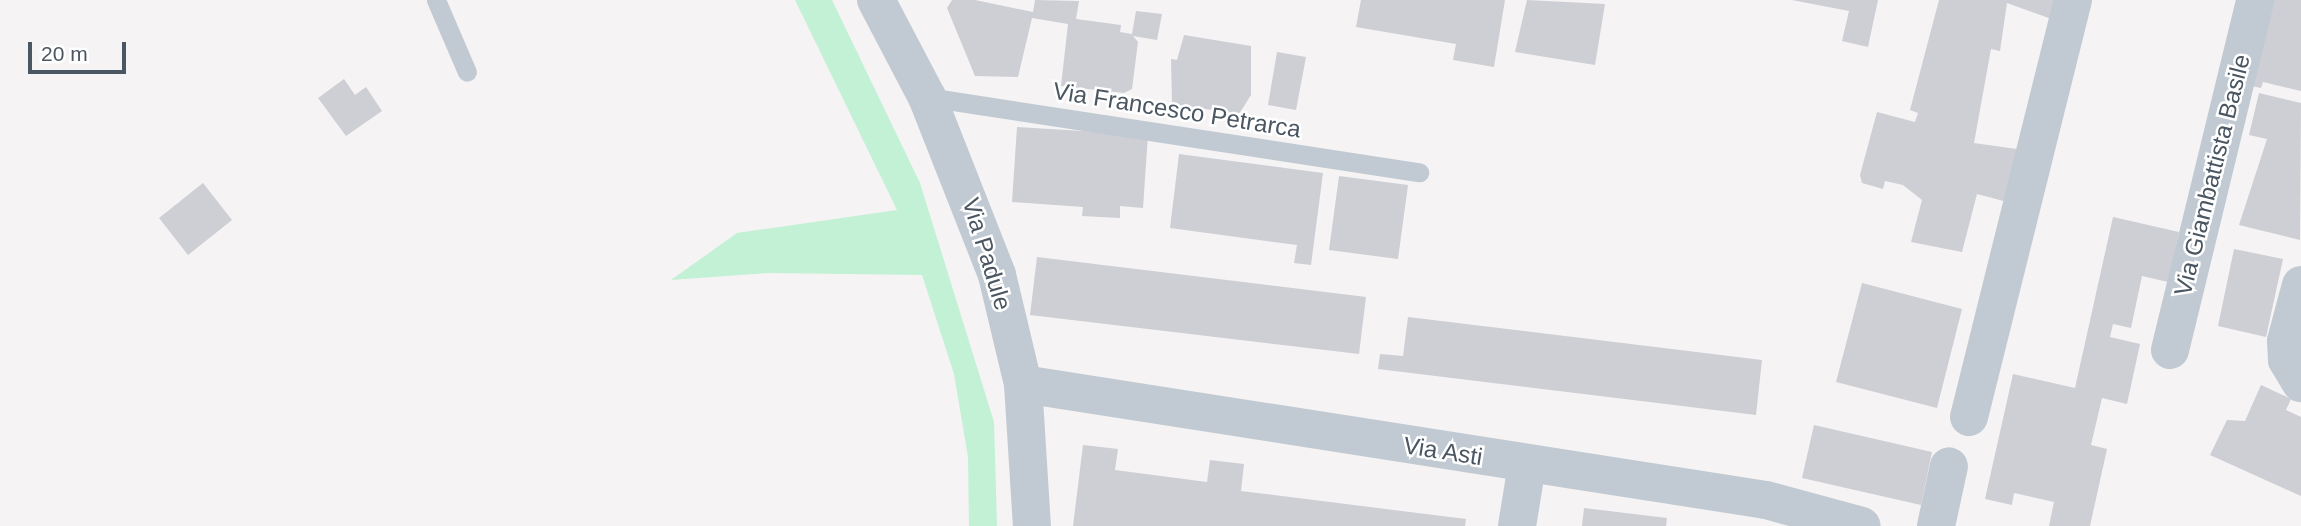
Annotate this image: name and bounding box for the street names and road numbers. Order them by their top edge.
street label: Via Giambattista Basile [2168,51,2256,299]
street label: Via Francesco Petrarca [1051,76,1303,144]
street label: Via Padule [956,194,1018,314]
street label: Via Asti [1401,430,1485,472]

